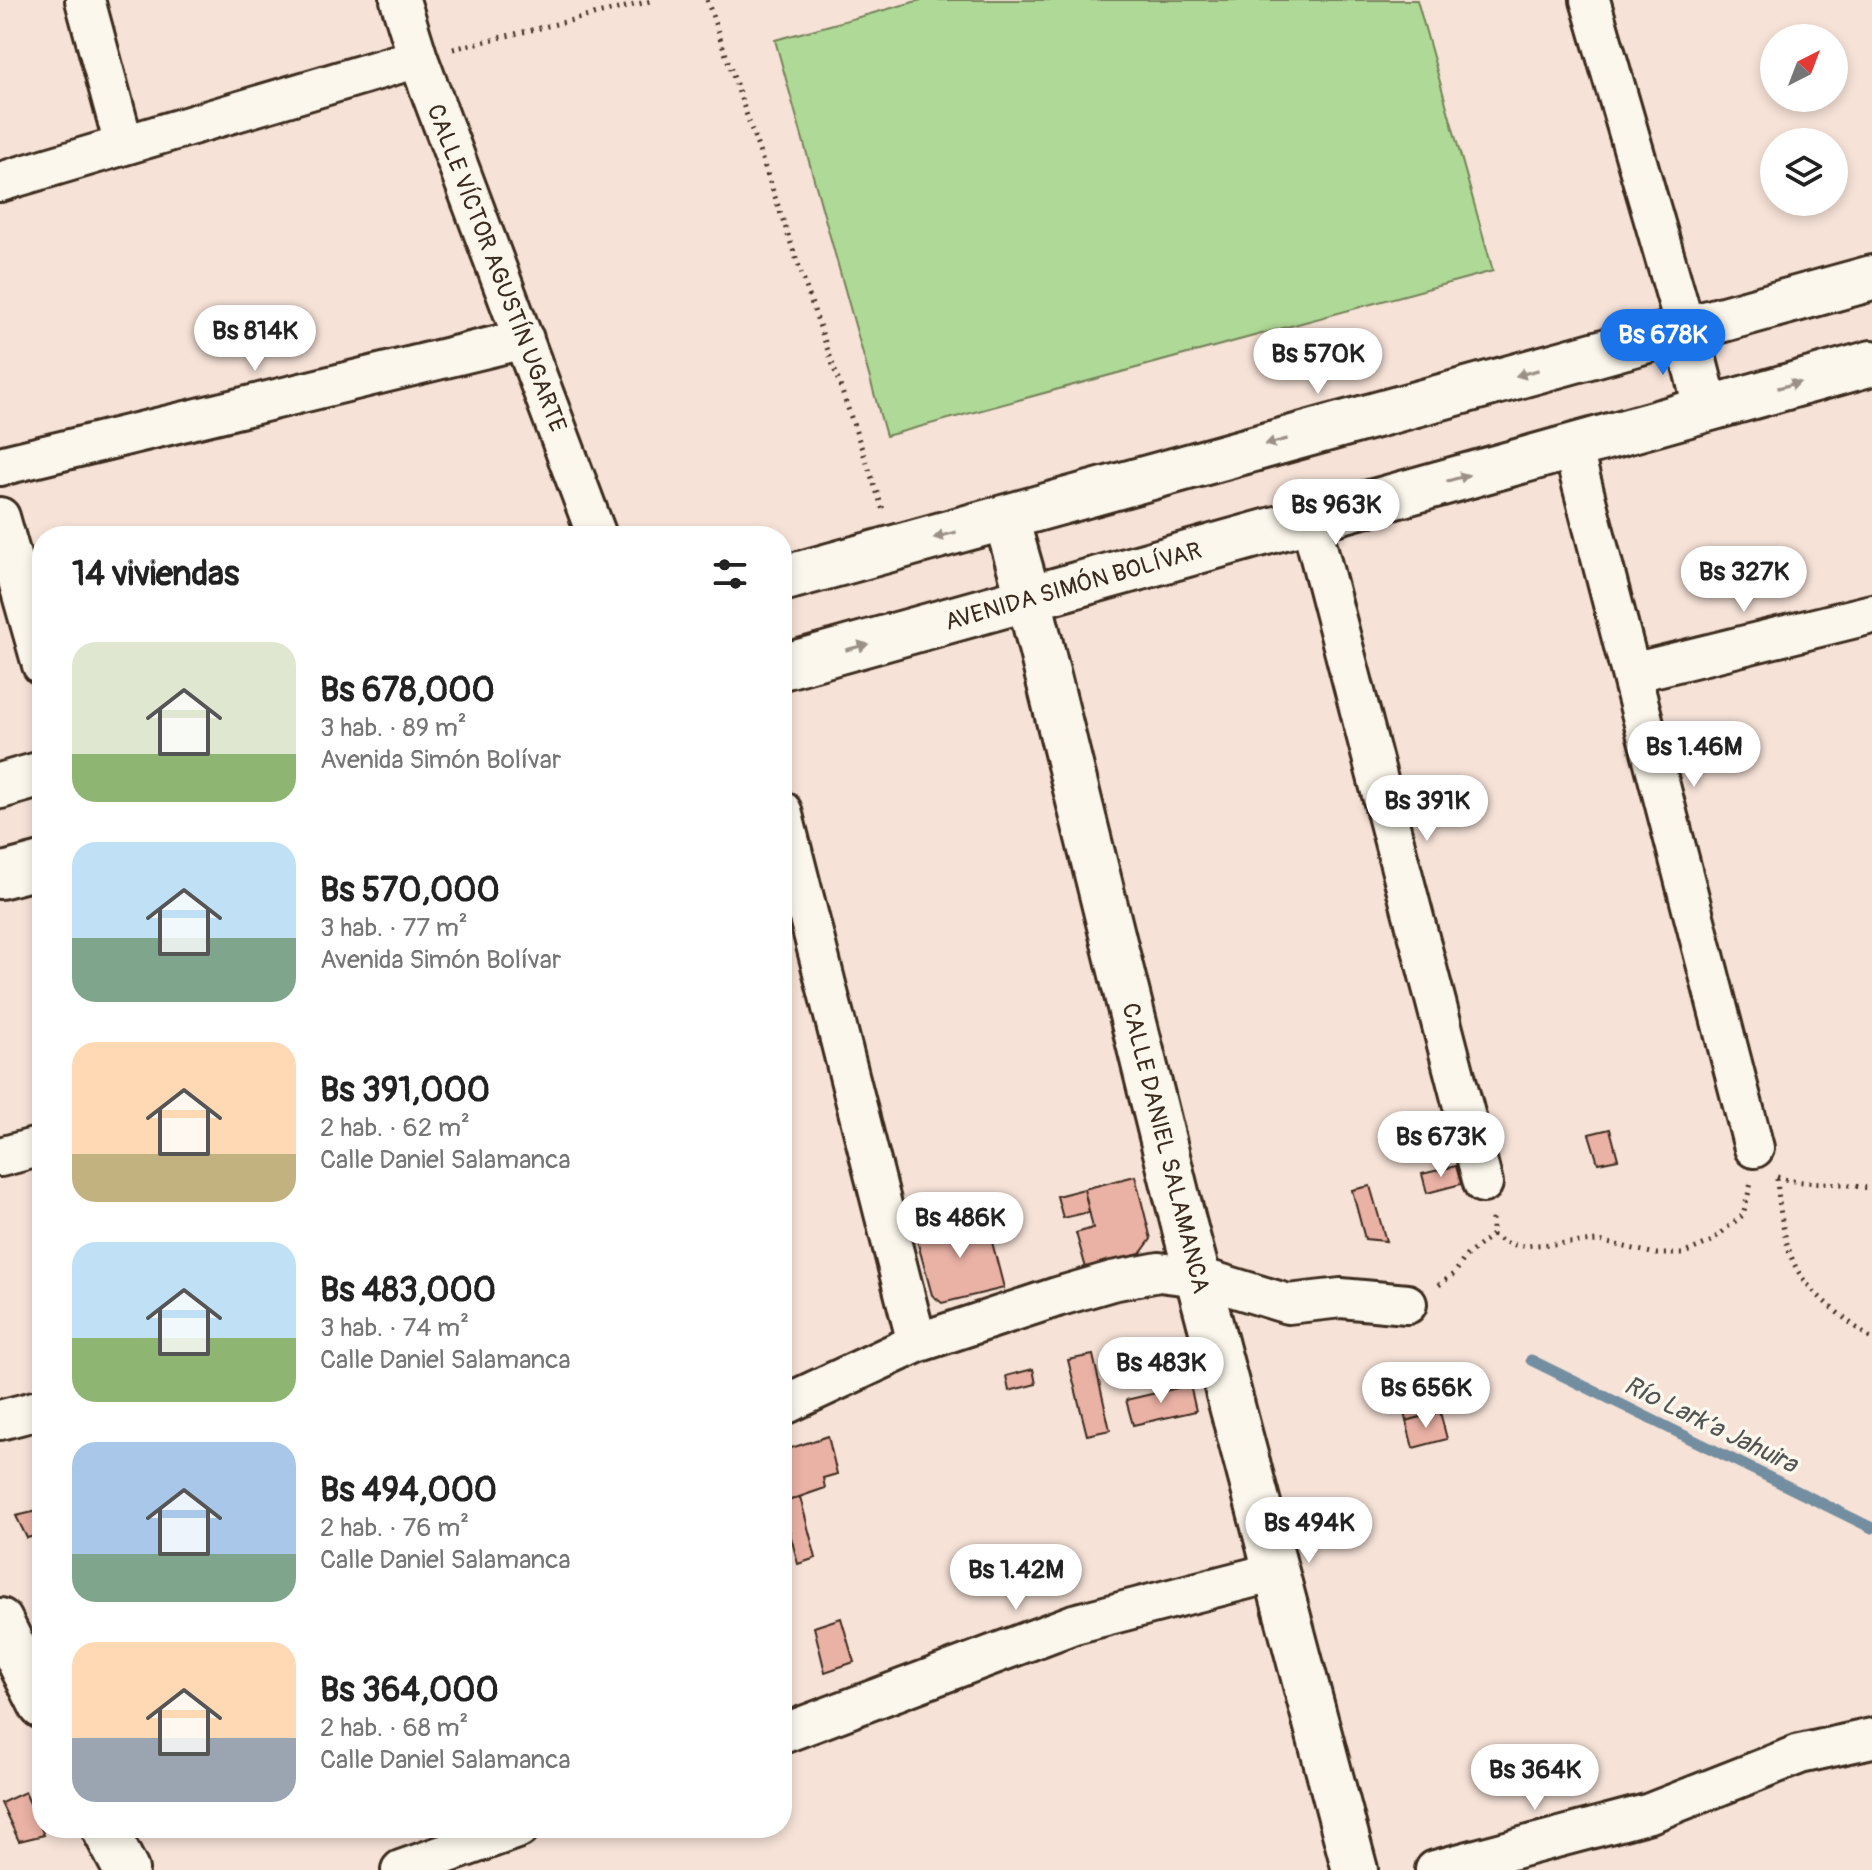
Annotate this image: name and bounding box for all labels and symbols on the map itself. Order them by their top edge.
north arrow [1760,24,1848,112]
street label: CALLE VÍCTOR AGUSTÍN UGARTE [421,100,573,436]
pin: Bs 814K [181,305,329,373]
pin: Bs 678K [1589,309,1737,377]
pin: Bs 570K [1244,328,1392,396]
one-way arrow [1515,368,1540,380]
one-way arrow [1777,378,1802,390]
one-way arrow [1264,437,1289,449]
one-way arrow [1445,471,1470,483]
pin: Bs 963K [1262,479,1410,547]
one-way arrow [933,530,958,542]
street label: AVENIDA SIMÓN BOLÍVAR [941,535,1205,637]
pin: Bs 327K [1670,546,1818,614]
one-way arrow [845,640,870,652]
pin: Bs 1.46M [1611,721,1777,789]
pin: Bs 391K [1353,775,1501,843]
street label: CALLE DANIEL SALAMANCA [1115,1000,1216,1296]
pin: Bs 673K [1367,1111,1515,1179]
pin: Bs 486K [886,1192,1034,1260]
pin: Bs 483K [1087,1337,1235,1405]
pin: Bs 656K [1352,1362,1500,1430]
water label: Río Lark’a Jahuira [1619,1369,1804,1481]
pin: Bs 494K [1235,1497,1383,1565]
pin: Bs 1.42M [933,1544,1099,1612]
pin: Bs 364K [1461,1744,1609,1812]

